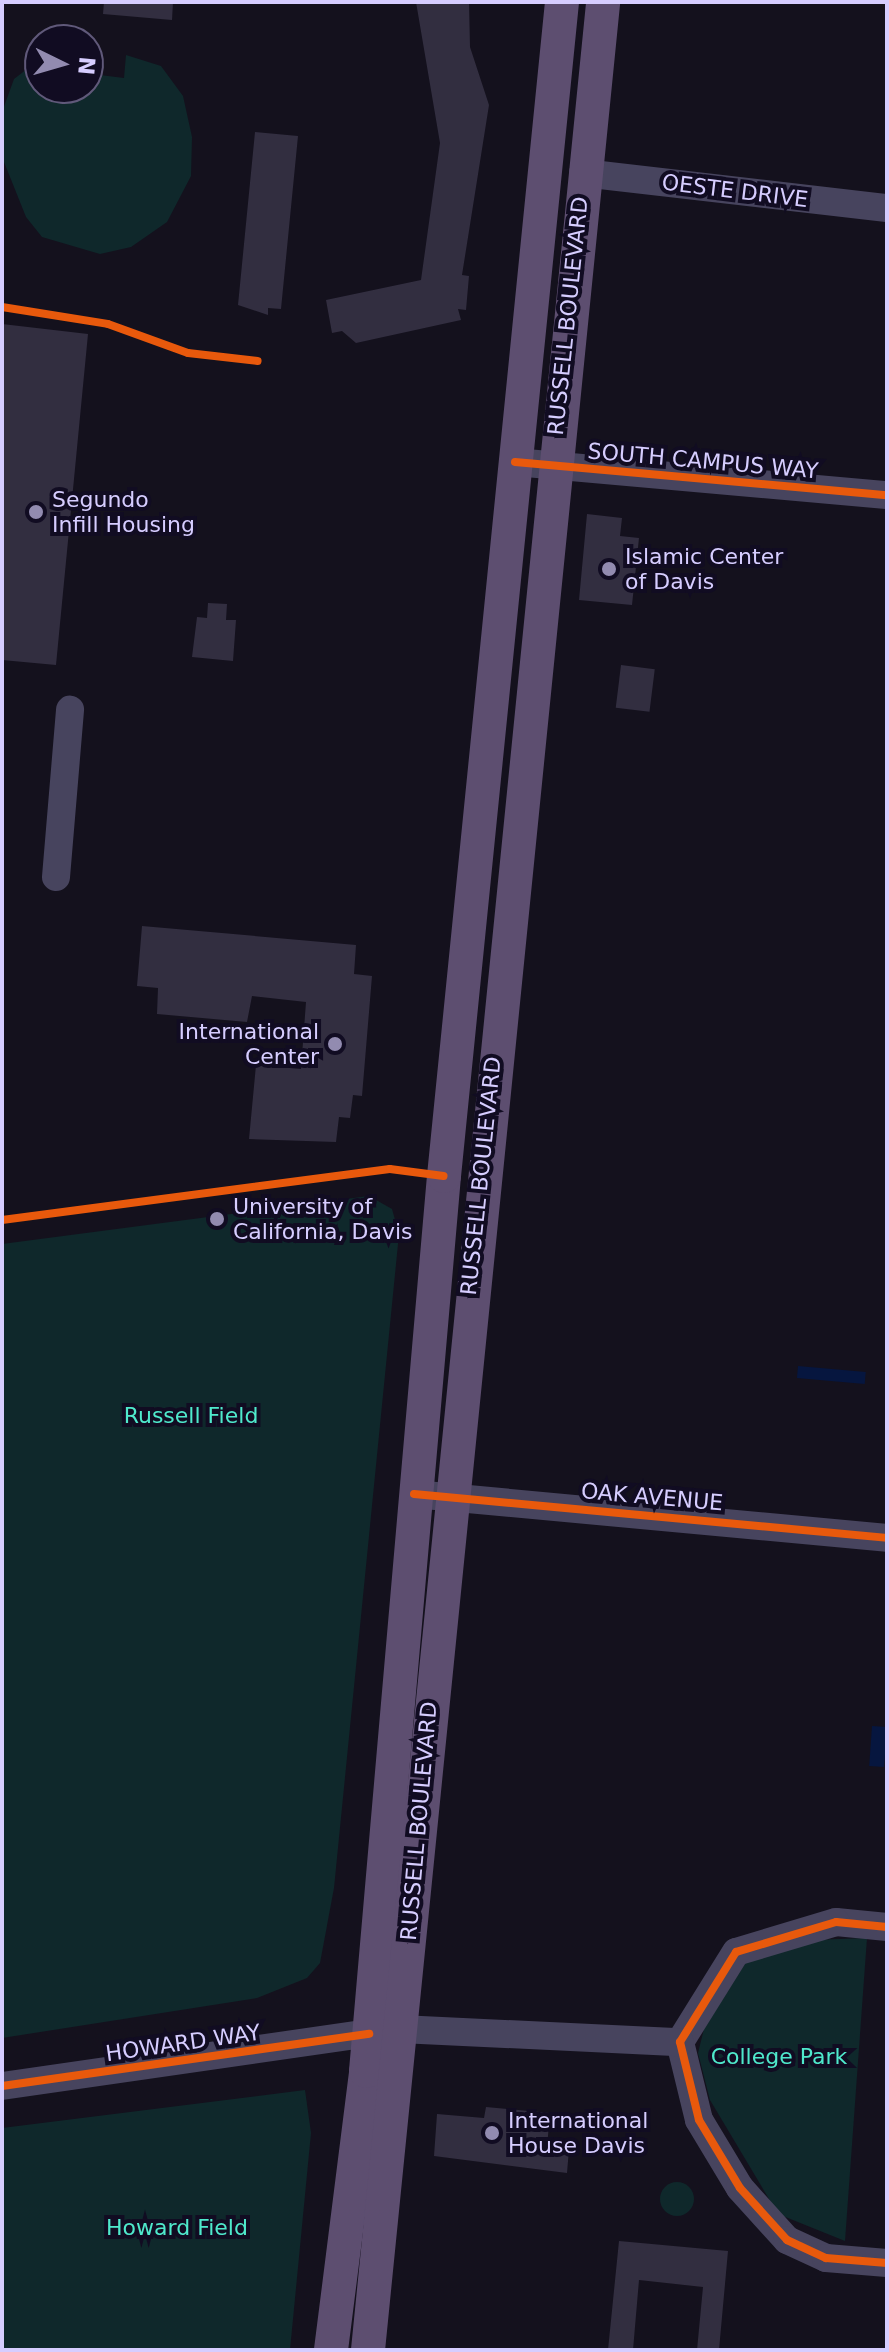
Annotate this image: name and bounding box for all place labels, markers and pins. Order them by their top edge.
place label: Segundo Infill Housing [52,486,195,538]
marker: Segundo Infill Housing [27,503,45,521]
place label: Islamic Center of Davis [625,543,783,594]
marker: Islamic Center of Davis [600,560,618,578]
place label: International Center [179,1018,319,1070]
marker: International Center [326,1035,344,1053]
place label: University of California, Davis [233,1193,412,1244]
marker: University of California, Davis [208,1210,226,1228]
place label: International House Davis [508,2107,648,2158]
marker: International House Davis [483,2124,501,2142]

